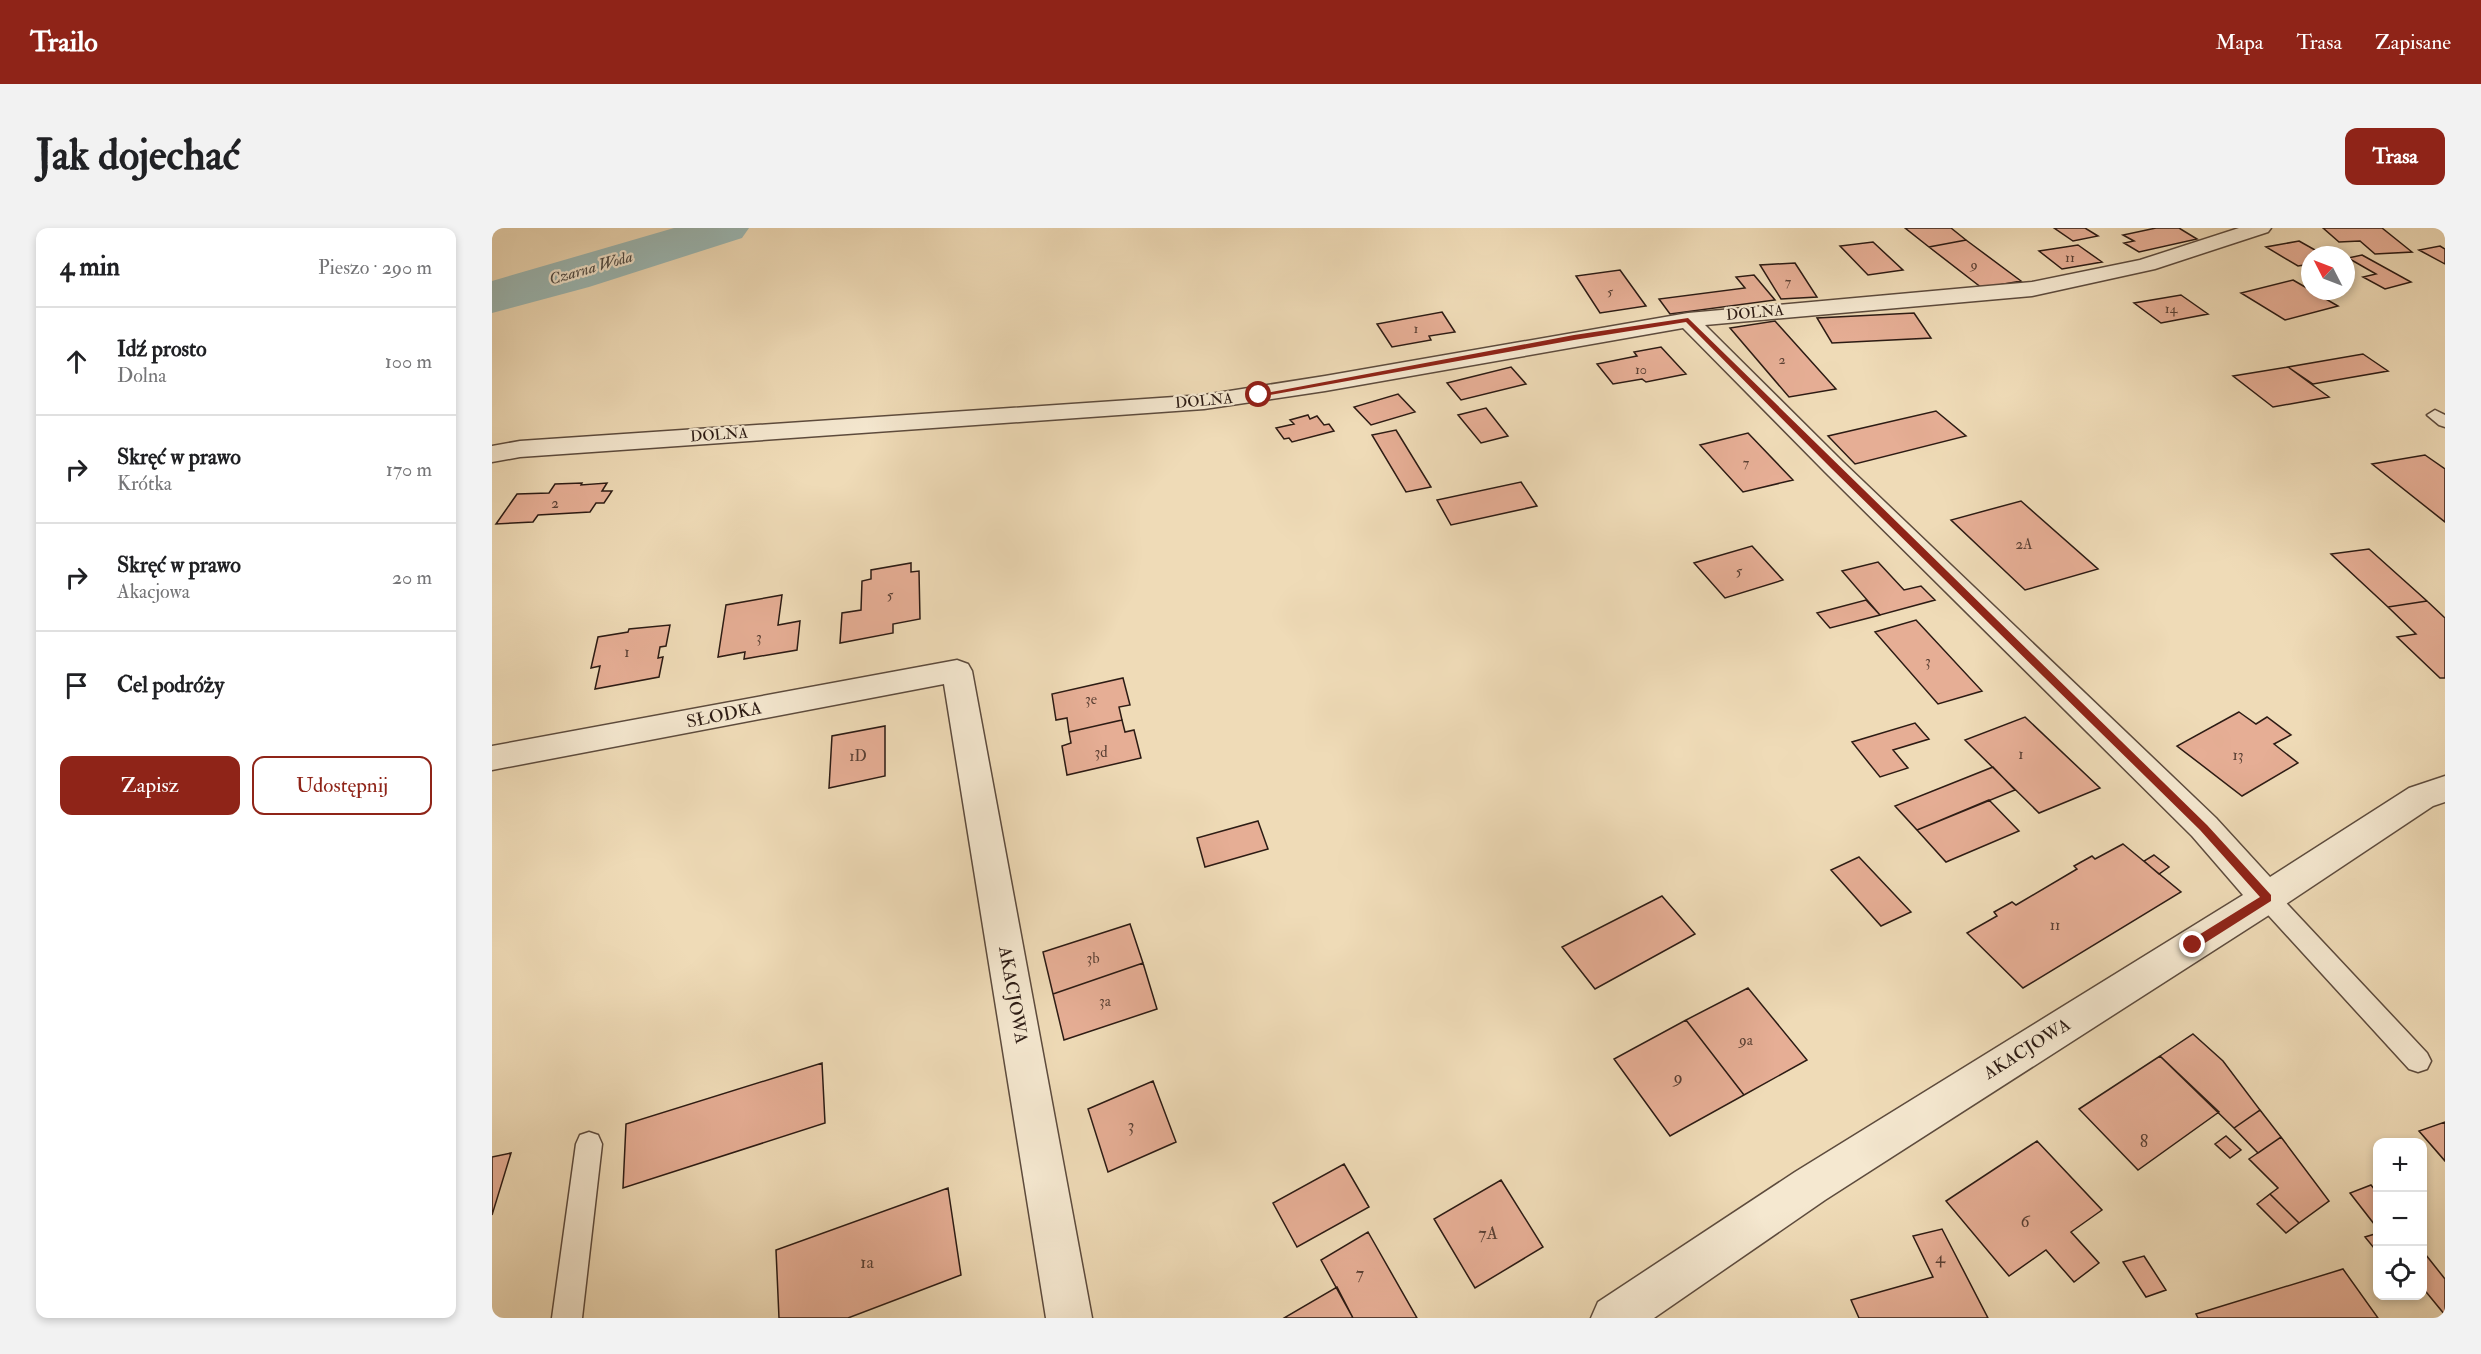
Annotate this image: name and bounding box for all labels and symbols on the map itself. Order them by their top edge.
north arrow [2301,246,2355,300]
water label: Czarna Woda [547,247,635,289]
house number: 11 [2065,249,2075,266]
house number: 9 [1969,256,1978,273]
house number: 7 [1785,273,1792,290]
house number: 5 [1607,283,1614,300]
house number: 14 [2165,300,2179,317]
street label: DOLNA [1725,301,1785,325]
house number: 1 [1414,320,1419,337]
house number: 2 [1778,351,1786,368]
house number: 10 [1635,361,1647,378]
route start [1245,381,1271,407]
street label: DOLNA [1174,389,1234,413]
street label: DOLNA [689,423,749,446]
house number: 7 [1743,454,1750,471]
house number: 2 [551,494,559,513]
house number: 2A [2015,535,2033,554]
house number: 5 [1736,562,1743,581]
house number: 5 [887,586,894,605]
house number: 3 [756,628,762,647]
house number: 1 [624,643,630,662]
house number: 3 [1925,652,1931,671]
house number: 3e [1085,690,1097,709]
street label: SŁODKA [684,696,764,734]
house number: 3d [1094,743,1108,762]
house number: 1 [2018,745,2024,764]
house number: 13 [2232,746,2244,765]
house number: 1D [849,747,867,766]
house number: 11 [2050,916,2060,935]
route end [2179,931,2205,957]
street label: AKACJOWA [993,944,1033,1046]
house number: 3b [1086,949,1100,968]
house number: 3a [1099,992,1112,1011]
street label: AKACJOWA [1978,1013,2075,1085]
house number: 9a [1738,1031,1754,1050]
house number: 9 [1671,1066,1683,1089]
house number: 3 [1128,1114,1134,1137]
house number: 8 [2140,1130,2148,1153]
house number: 6 [2020,1210,2030,1233]
house number: 7A [1478,1222,1498,1245]
house number: 4 [1935,1246,1946,1269]
house number: 1a [860,1251,875,1274]
house number: 7 [1356,1262,1364,1285]

